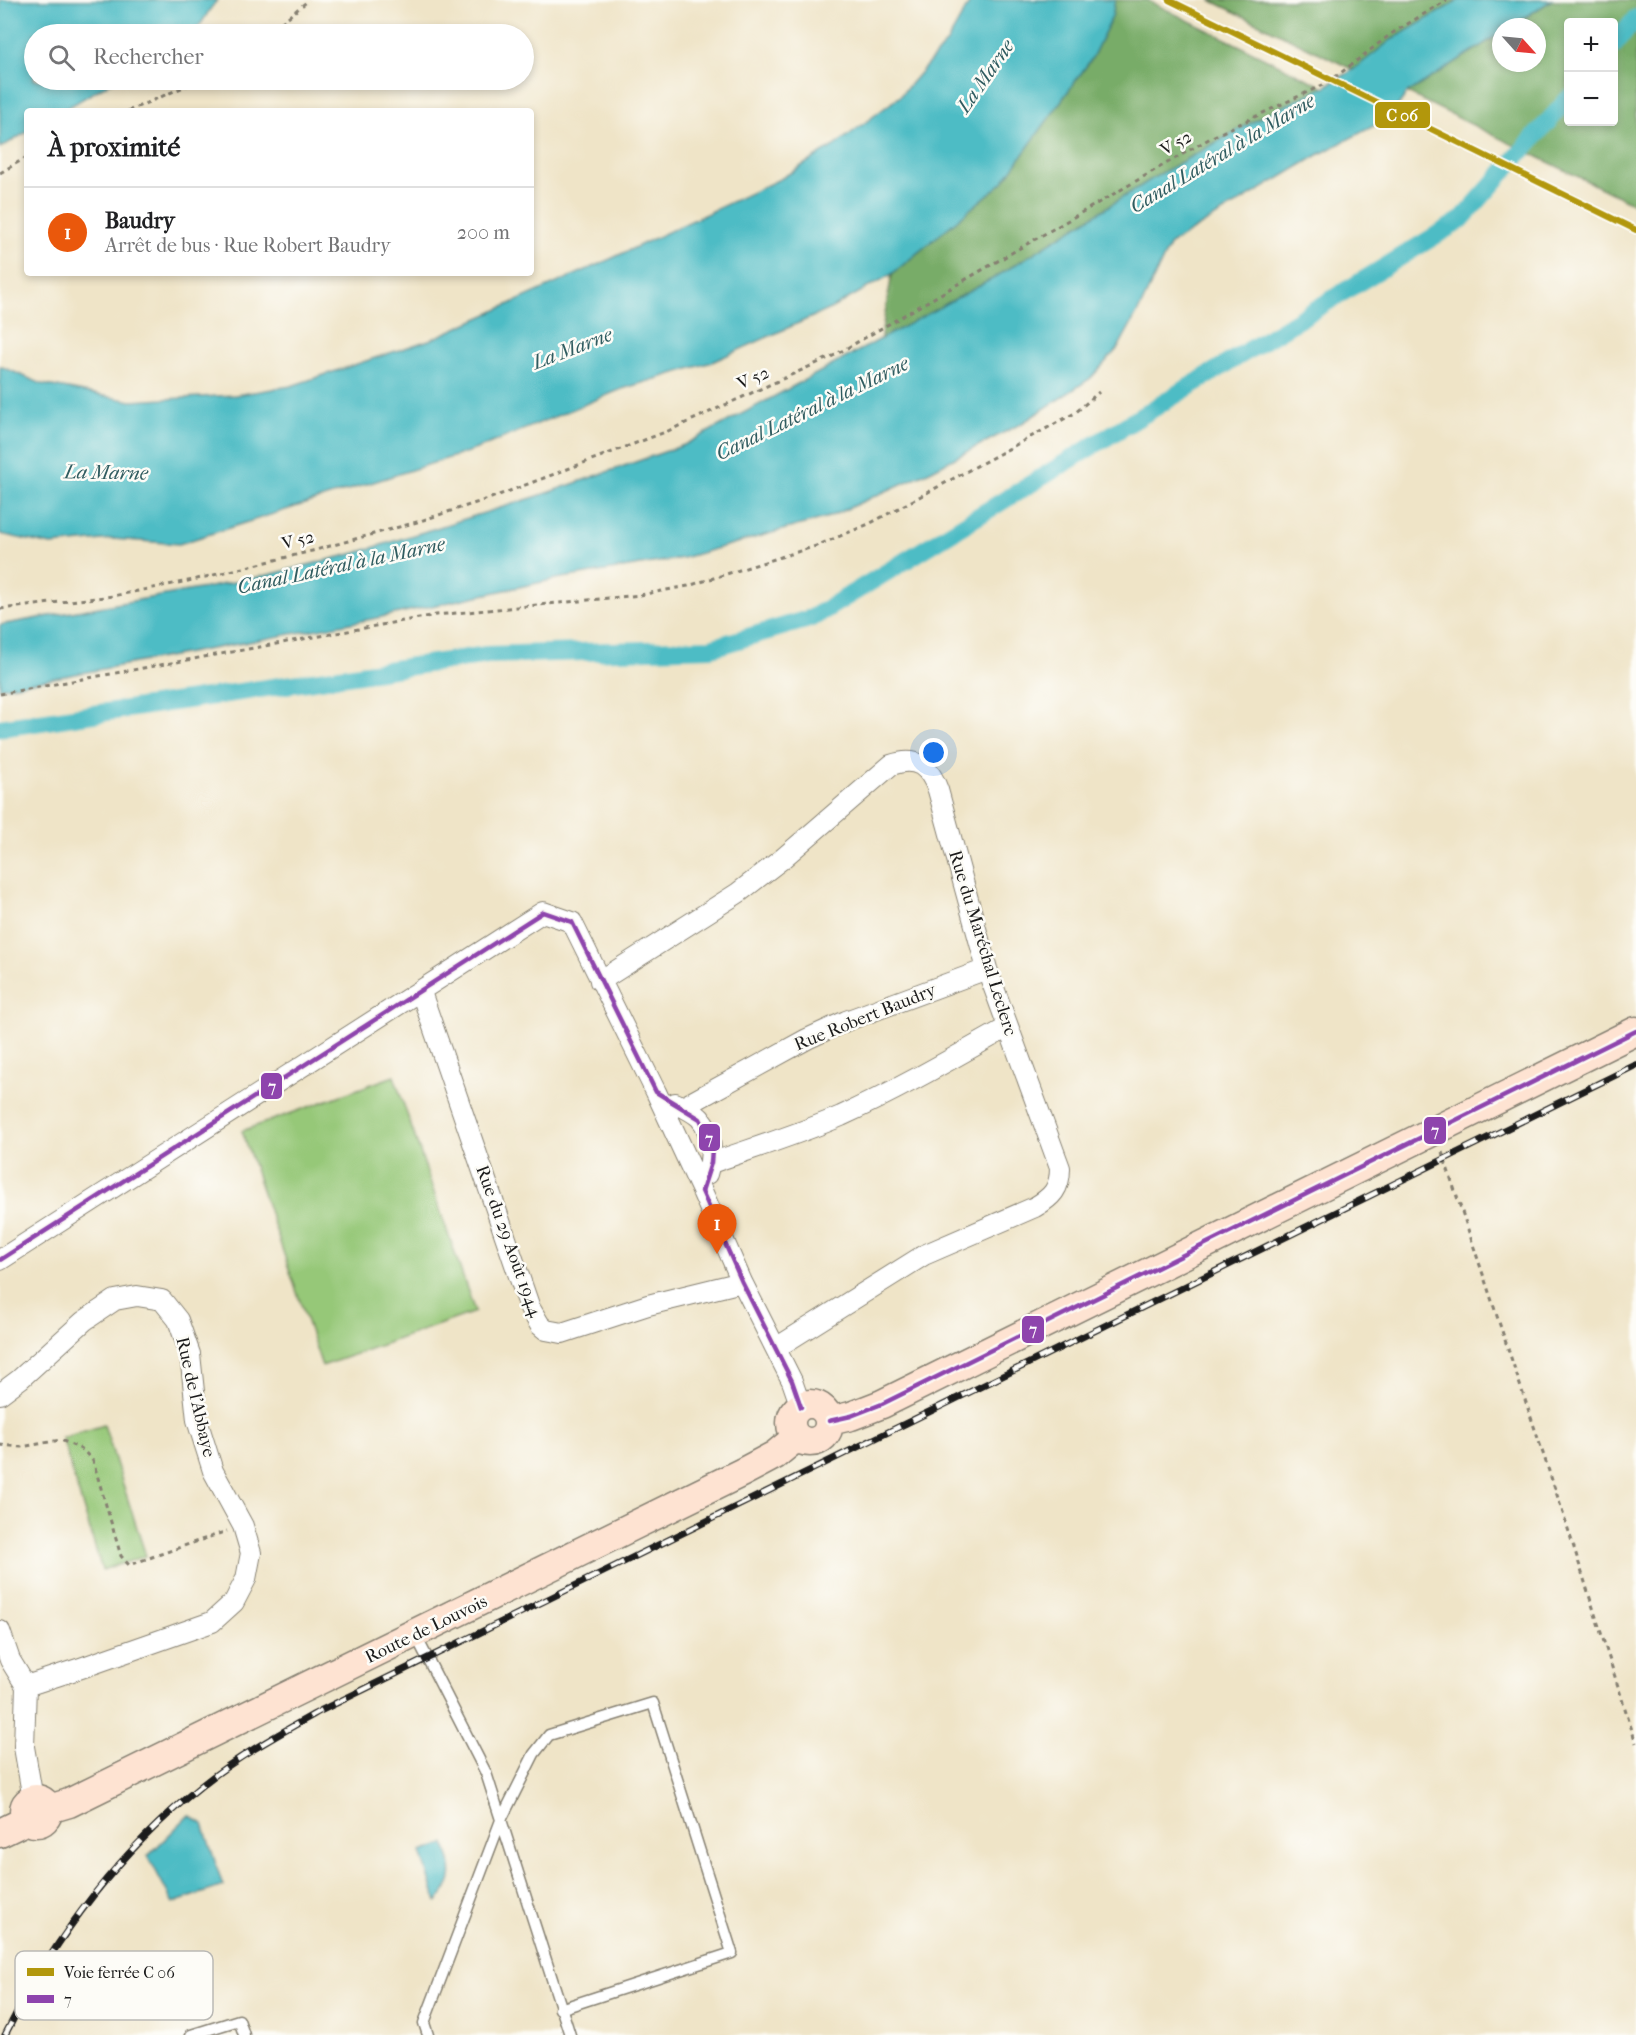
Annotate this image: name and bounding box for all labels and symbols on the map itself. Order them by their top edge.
north arrow [1492,18,1546,72]
water label: La Marne [951,35,1019,119]
water label: Canal Latéral à la Marne [1126,89,1320,218]
line badge: C 06 [1374,101,1431,129]
text: C 06 [1386,106,1418,125]
street label: V 52 [1156,126,1196,161]
water label: La Marne [527,322,616,375]
water label: Canal Latéral à la Marne [712,351,913,465]
street label: V 52 [733,362,772,395]
water label: La Marne [62,460,149,485]
street label: V 52 [279,526,317,555]
water label: Canal Latéral à la Marne [235,532,448,599]
your location [919,738,948,767]
street label: Rue du Maréchal Leclerc [944,848,1021,1038]
street label: Rue Robert Baudry [791,979,940,1055]
line badge: 7 [260,1072,283,1100]
text: 7 [267,1077,276,1096]
line badge: 7 [1423,1116,1447,1145]
text: 7 [1430,1121,1439,1140]
line badge: 7 [698,1123,721,1152]
text: 7 [704,1129,713,1148]
street label: Rue du 29 Août 1944 [471,1162,546,1320]
pin: 1 [698,1204,736,1254]
line badge: 7 [1021,1315,1045,1344]
text: 7 [1028,1320,1037,1339]
street label: Rue de l'Abbaye [171,1335,220,1459]
street label: Route de Louvois [362,1591,491,1668]
legend [15,1951,213,2020]
text: Voie ferrée C 06 [63,1963,175,1982]
text: 7 [64,1990,72,2009]

